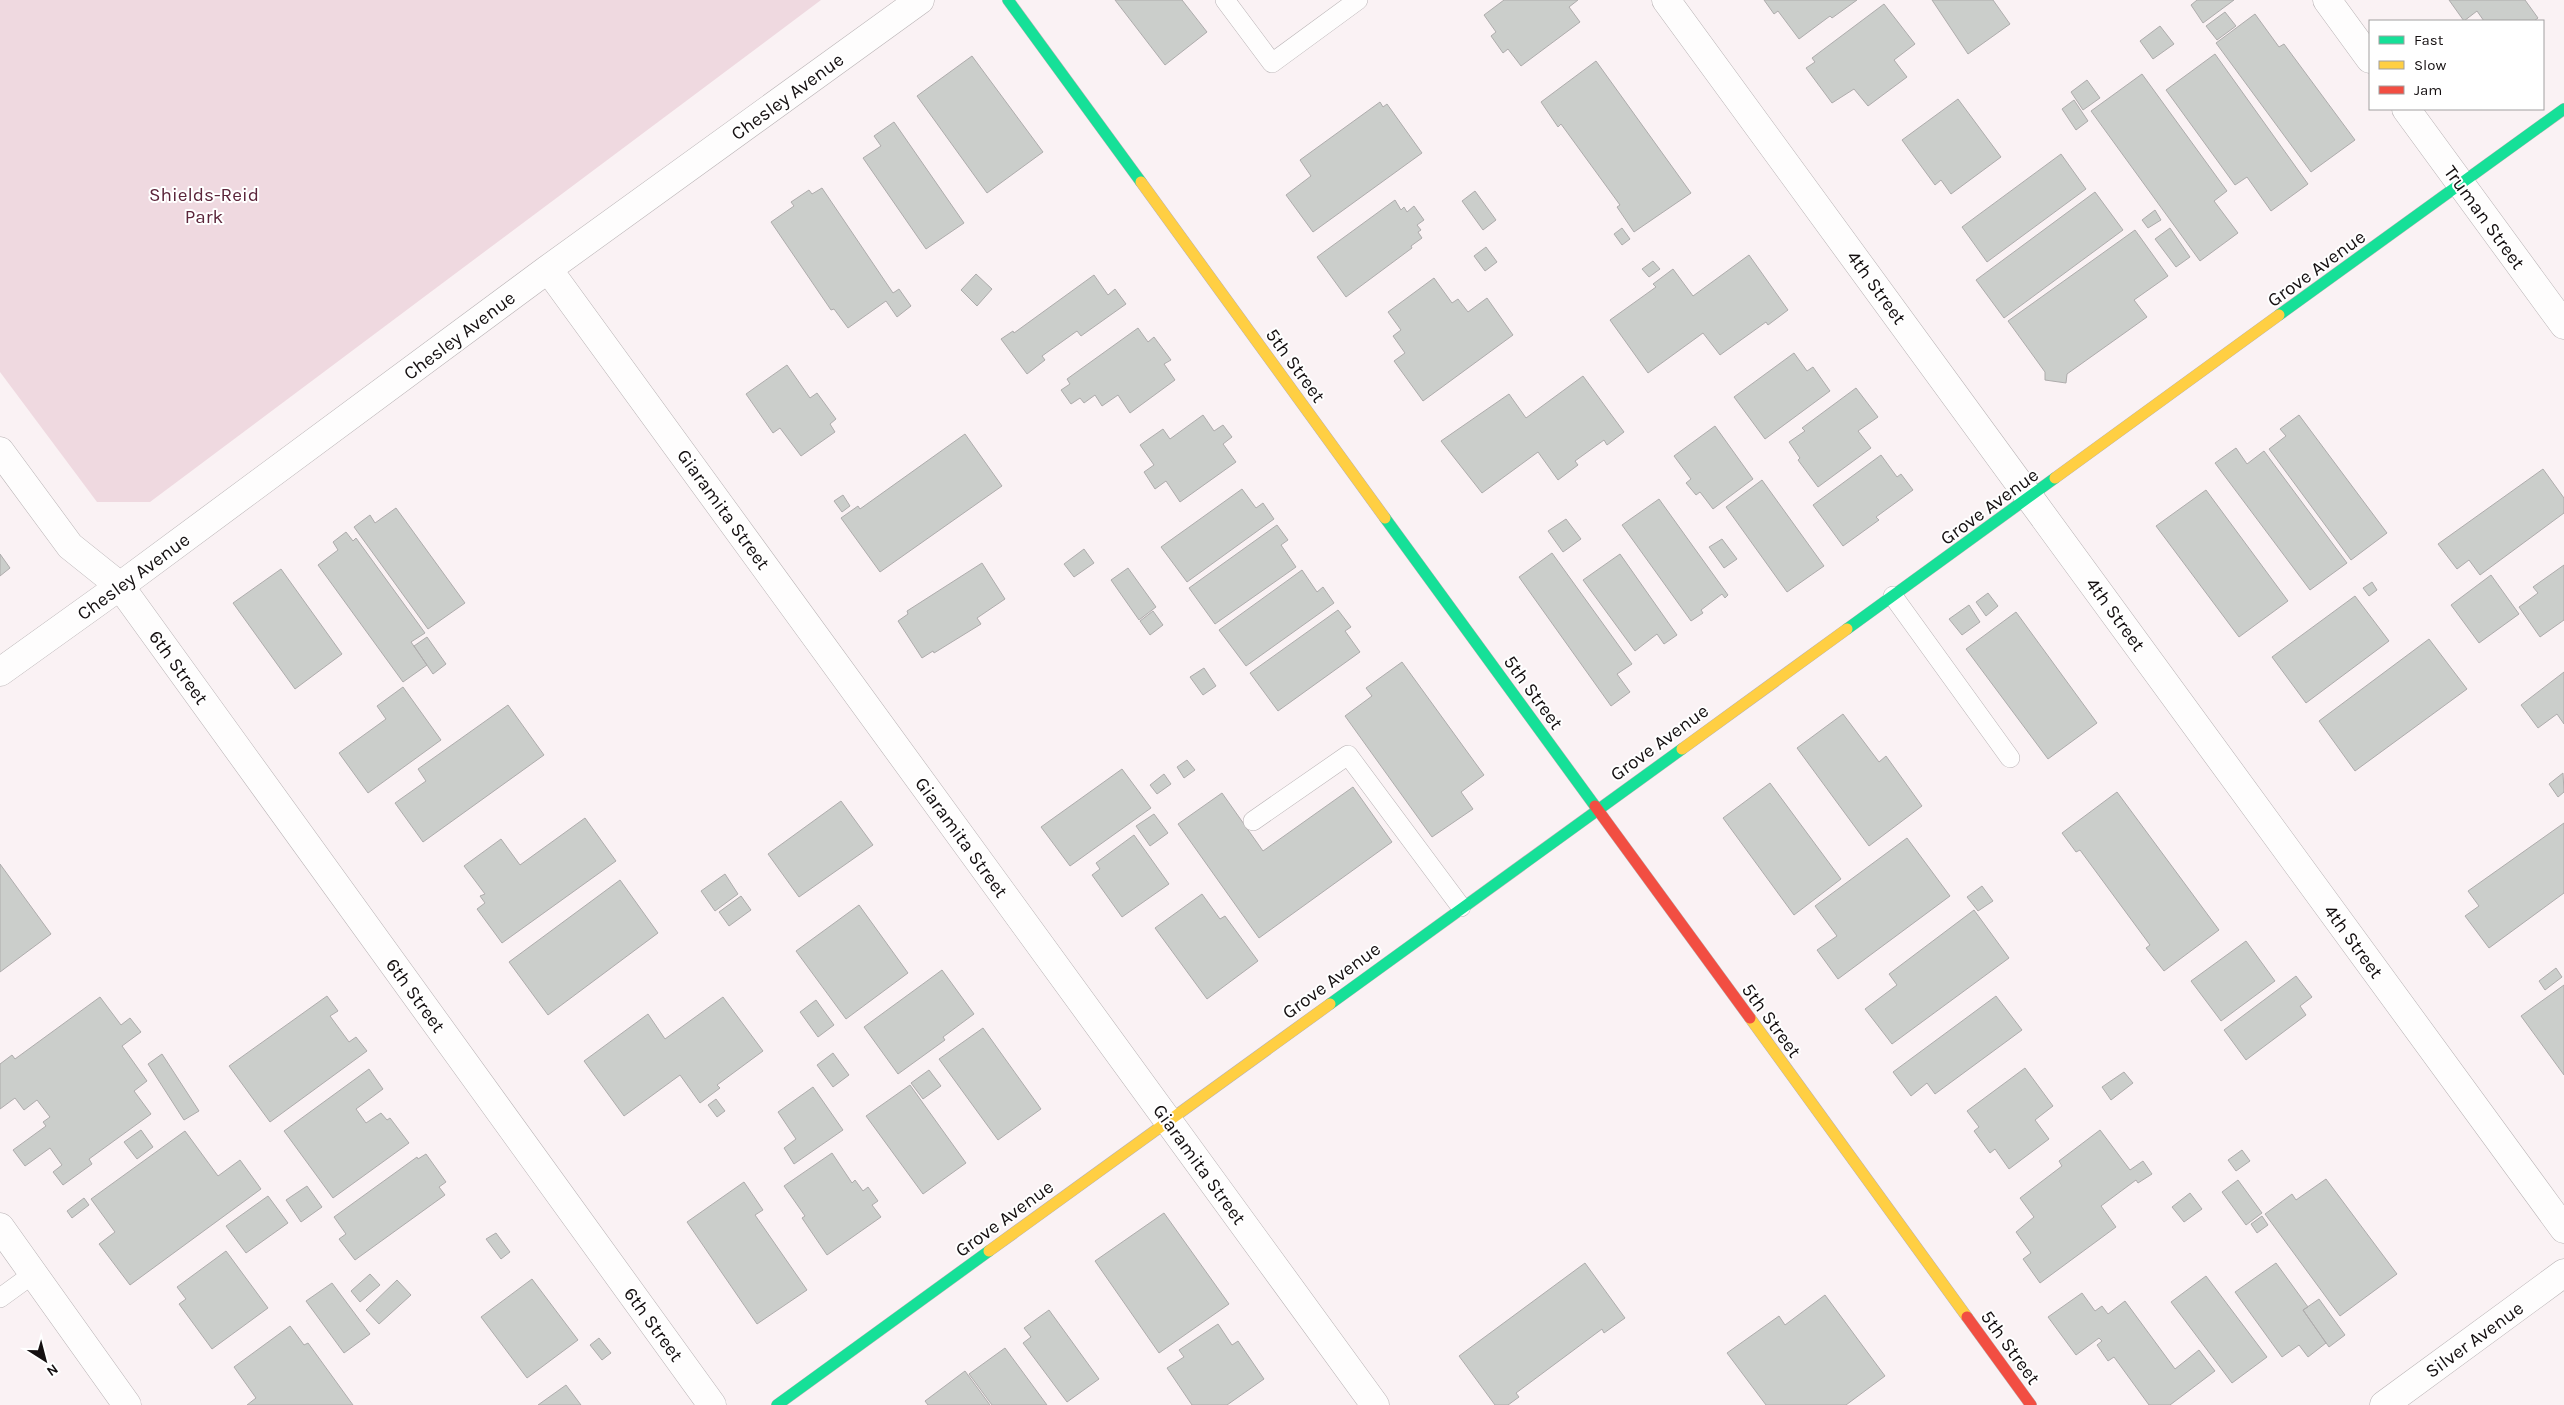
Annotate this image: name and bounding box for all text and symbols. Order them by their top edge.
legend [2369,20,2544,110]
text: Fast [2414,31,2444,49]
street label: Chesley Avenue [727,49,848,145]
text: Slow [2414,56,2446,74]
text: Jam [2414,81,2442,99]
street label: Truman Street [2439,161,2529,274]
park label: Shields-Reid Park [149,184,259,228]
street label: Grove Avenue [2263,226,2370,312]
street label: 4th Street [1842,246,1910,329]
street label: Chesley Avenue [400,287,520,385]
street label: 5th Street [1261,324,1329,407]
street label: Giaramita Street [672,445,774,574]
street label: Grove Avenue [1936,464,2043,550]
street label: Chesley Avenue [73,529,194,625]
street label: 4th Street [2081,573,2149,656]
street label: 6th Street [144,626,212,709]
street label: 5th Street [1499,651,1567,734]
street label: Grove Avenue [1606,700,1713,786]
street label: Giaramita Street [910,773,1012,902]
street label: 4th Street [2319,900,2387,983]
street label: Grove Avenue [1278,938,1385,1024]
street label: 6th Street [381,954,449,1037]
street label: 5th Street [1737,979,1805,1062]
street label: Giaramita Street [1148,1100,1250,1229]
street label: Grove Avenue [951,1176,1058,1262]
street label: 6th Street [619,1283,687,1366]
street label: Silver Avenue [2421,1297,2528,1383]
street label: 5th Street [1976,1306,2044,1389]
north arrow [20,1335,70,1385]
text: N [43,1360,61,1380]

